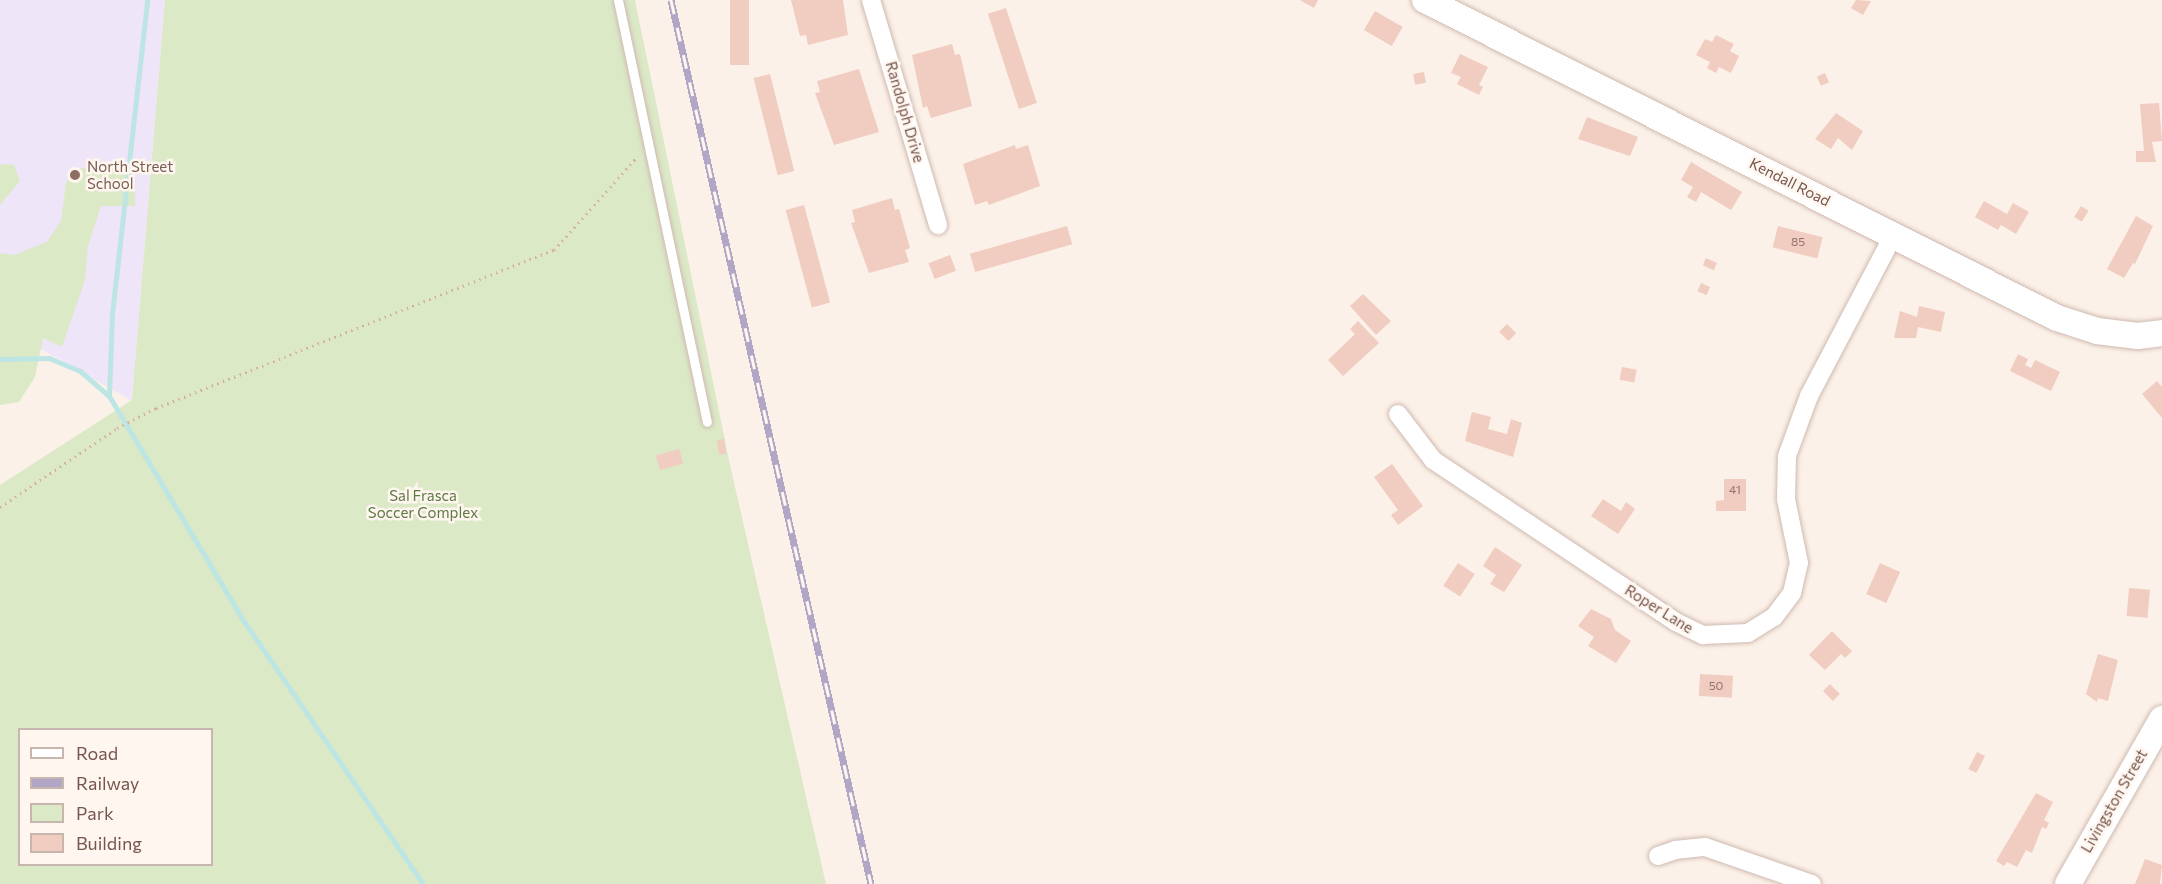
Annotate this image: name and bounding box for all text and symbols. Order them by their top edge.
street label: Randolph Drive [882,59,928,165]
street label: Kendall Road [1747,154,1833,210]
place label: North Street School [87,157,173,192]
marker: North Street School [68,168,82,182]
house number: 85 [1791,235,1805,249]
house number: 41 [1729,483,1741,497]
park label: Sal Frasca Soccer Complex [368,486,478,521]
street label: Roper Lane [1622,581,1696,637]
house number: 50 [1709,679,1723,693]
legend [18,728,213,866]
text: Road [76,742,118,764]
street label: Livingston Street [2077,746,2151,856]
text: Railway [76,772,139,794]
text: Park [76,802,114,824]
text: Building [76,832,142,854]

